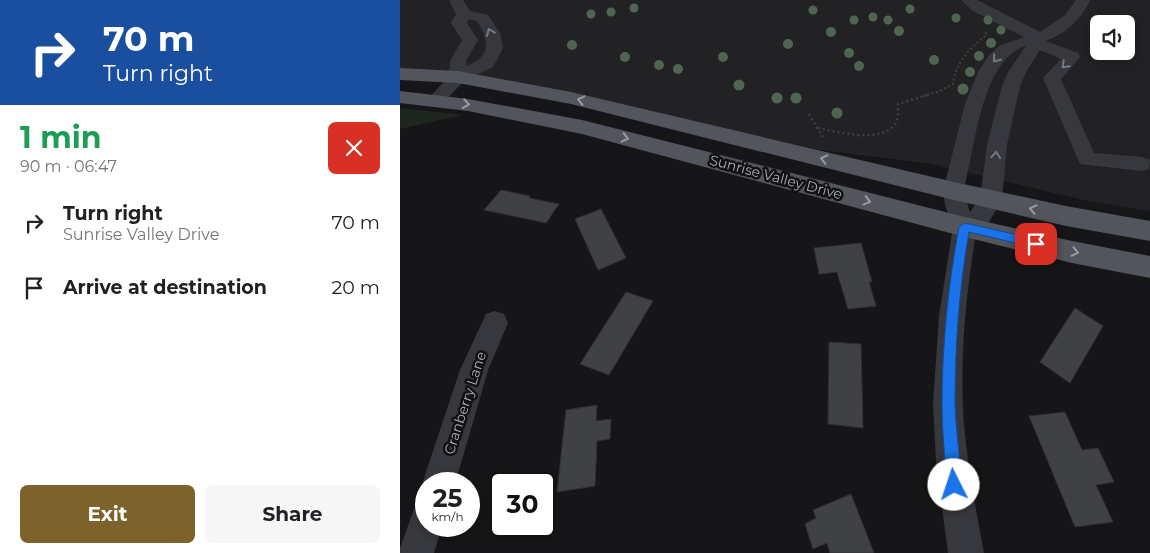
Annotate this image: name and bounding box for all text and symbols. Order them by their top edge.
map controls [1090,15,1135,60]
button: sound [1090,15,1135,60]
text: 70 m [103,17,194,60]
icon: right [20,20,85,85]
one-way arrow [485,28,496,37]
one-way arrow [994,53,1002,62]
one-way arrow [1062,59,1071,68]
text: Turn right [103,60,213,87]
one-way arrow [577,96,586,106]
one-way arrow [461,99,470,109]
text: 1 min [20,119,101,156]
button: close [328,122,380,174]
one-way arrow [620,132,629,143]
one-way arrow [990,150,1001,158]
street label: Sunrise Valley Drive [708,151,844,203]
one-way arrow [820,154,829,165]
text: 90 m · 06:47 [20,157,117,176]
one-way arrow [862,195,871,206]
text: Turn right [63,202,163,225]
one-way arrow [1029,204,1038,215]
icon: right [20,209,48,237]
text: 70 m [331,211,380,234]
pin [1015,223,1057,265]
text: Sunrise Valley Drive [63,225,219,244]
icon: arrive [1022,230,1050,258]
one-way arrow [1071,247,1080,257]
icon: arrive [20,274,48,302]
text: Arrive at destination [63,276,267,299]
text: 20 m [332,276,380,299]
street label: Cranberry Lane [440,349,490,457]
position arrow [927,458,979,510]
speed limit sign: 30 [490,472,555,537]
text: 25 [433,483,462,513]
button: Exit [20,485,195,543]
button: Share [205,485,380,543]
text: km/h [431,509,464,524]

